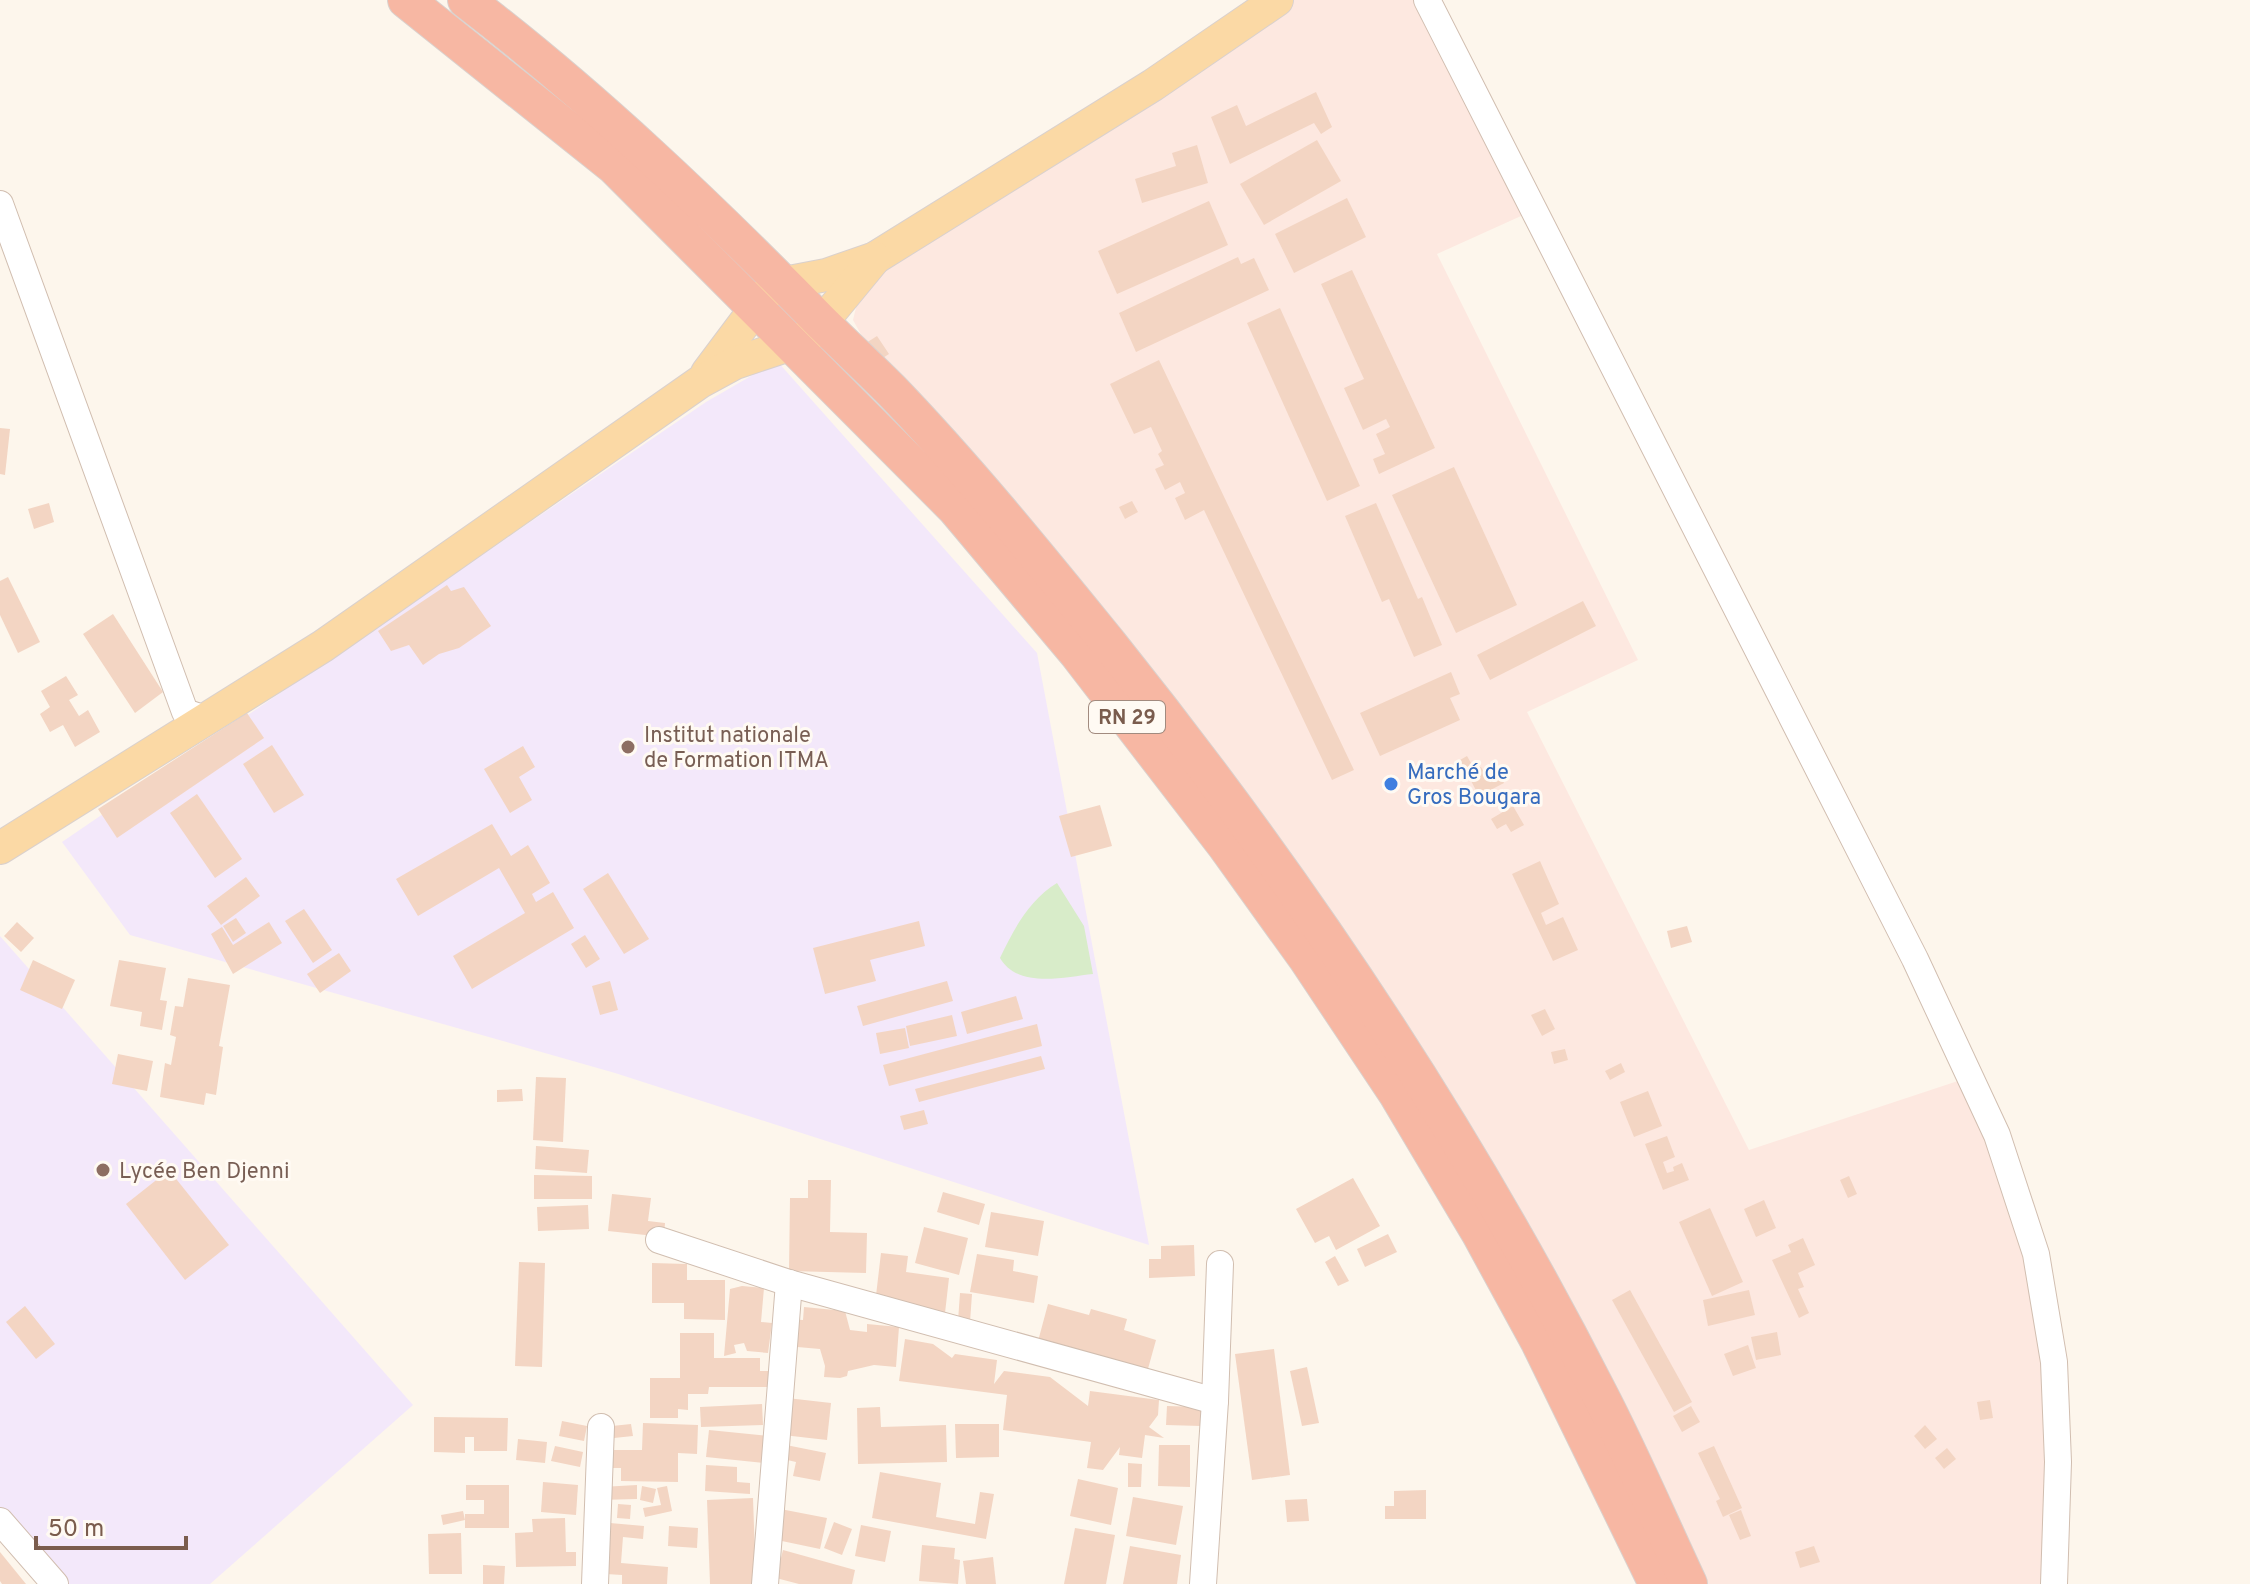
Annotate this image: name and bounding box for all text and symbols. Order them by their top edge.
road number: RN 29 [1089,701,1165,733]
place label: Institut nationale de Formation ITMA [644,723,829,775]
marker: Institut nationale de Formation ITMA [619,738,637,756]
place label: Marché de Gros Bougara [1407,760,1541,812]
marker: Marché de Gros Bougara [1382,775,1400,793]
place label: Lycée Ben Djenni [119,1159,290,1186]
marker: Lycée Ben Djenni [94,1161,112,1179]
scale bar [36,1500,186,1550]
text: 50 m [48,1515,104,1545]

